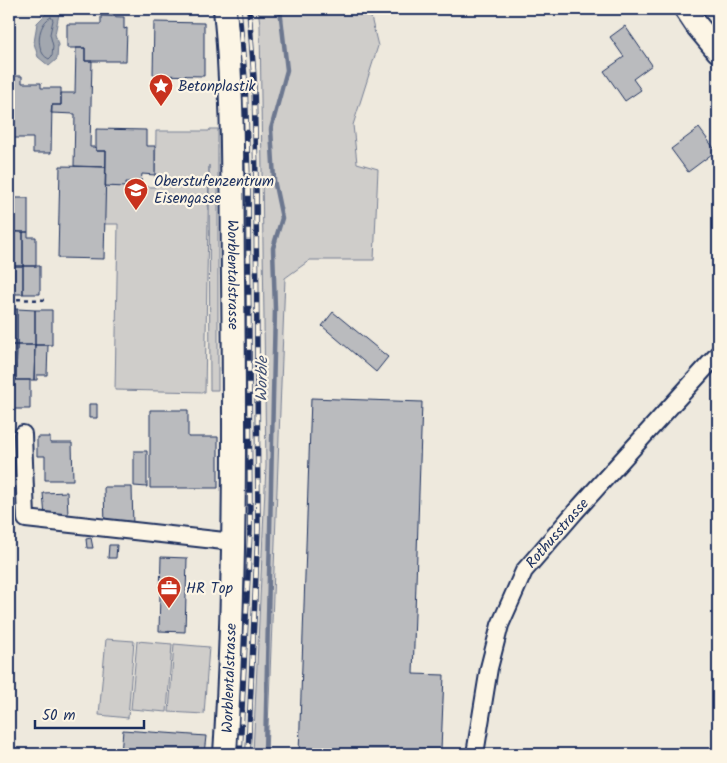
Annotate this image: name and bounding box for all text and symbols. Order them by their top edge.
place icon: Betonplastik [148,73,174,107]
place label: Betonplastik [178,75,257,99]
place label: Oberstufenzentrum Eisengasse [154,170,274,211]
school or university icon: Oberstufenzentrum Eisengasse [123,177,149,211]
street label: Worblentalstrasse [220,220,245,330]
water label: Worble [250,355,275,402]
street label: Rothusstrasse [520,493,595,574]
office icon: HR Top [156,575,182,609]
place label: HR Top [186,577,233,601]
street label: Worblentalstrasse [216,622,244,733]
scale bar [35,698,144,730]
text: 50 m [42,704,76,728]

